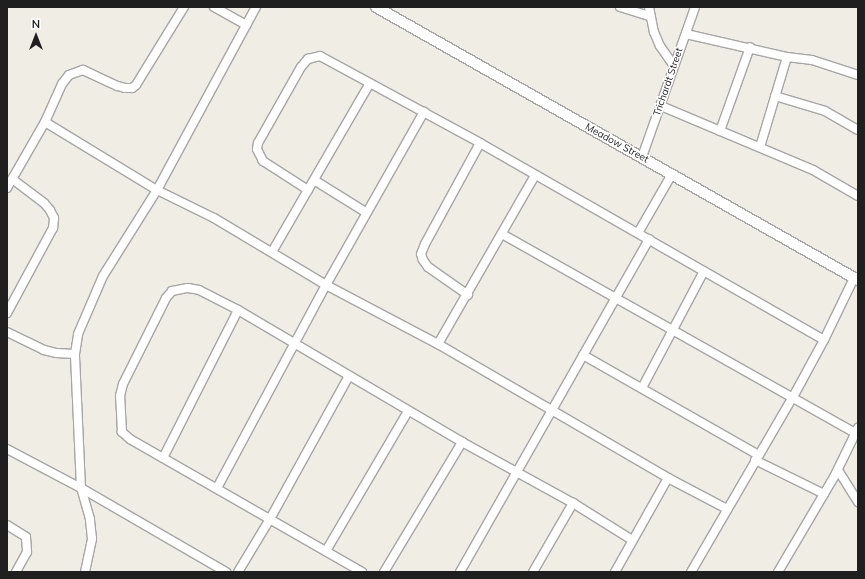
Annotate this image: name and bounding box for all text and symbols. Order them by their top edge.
north arrow [16,16,56,56]
text: N [32,17,40,31]
street label: Trichardt Street [651,46,685,118]
street label: Meadow Street [583,121,651,165]

